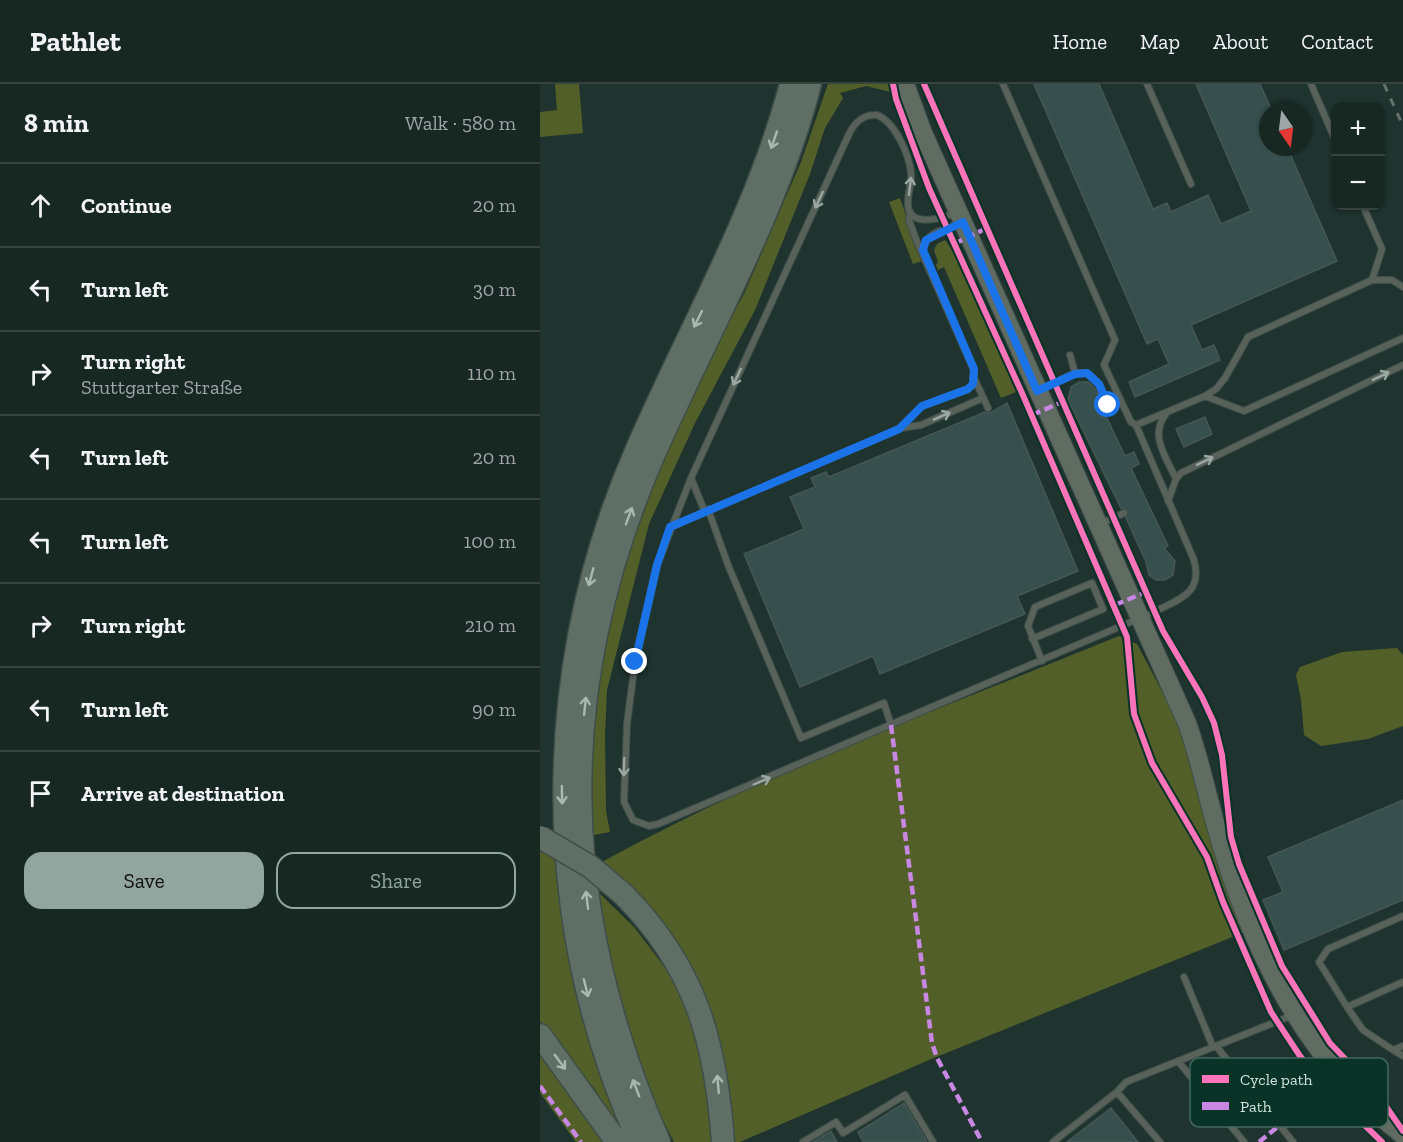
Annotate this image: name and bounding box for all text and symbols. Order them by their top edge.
text: Pathlet [30,25,121,58]
text: Home [1053,29,1107,54]
text: Map [1140,29,1180,54]
text: About [1213,29,1268,54]
text: Contact [1301,29,1373,54]
north arrow [1259,102,1313,156]
map controls [1331,102,1385,210]
button: + [1331,102,1385,156]
text: 8 min [24,107,89,139]
text: Walk · 580 m [405,111,516,135]
one-way arrow [768,130,779,149]
button: − [1331,156,1385,210]
one-way arrow [905,176,916,196]
icon: ahead [24,189,57,222]
one-way arrow [812,190,824,208]
text: Continue [81,192,172,219]
text: 20 m [472,193,516,217]
icon: left [24,273,57,306]
text: Turn left [81,276,168,303]
text: 30 m [473,277,516,301]
one-way arrow [691,310,703,328]
text: Turn right [81,348,185,375]
icon: right [24,357,57,390]
text: 110 m [467,361,516,385]
one-way arrow [731,367,743,385]
one-way arrow [1371,370,1389,381]
text: Stuttgarter Straße [81,375,242,399]
route start [1094,391,1120,417]
one-way arrow [932,410,950,421]
icon: left [24,441,57,474]
text: Turn left [81,444,168,471]
text: 20 m [472,445,516,469]
one-way arrow [1196,455,1214,467]
one-way arrow [625,507,636,526]
icon: left [24,525,57,558]
text: Turn left [81,528,168,555]
text: 100 m [463,529,516,553]
one-way arrow [585,567,596,586]
icon: right [24,609,57,642]
text: Turn right [81,612,185,639]
text: 210 m [465,613,516,637]
route end [621,648,647,674]
icon: left [24,693,57,726]
text: Turn left [81,696,168,723]
one-way arrow [580,696,591,716]
text: 90 m [472,697,516,721]
one-way arrow [619,757,630,777]
one-way arrow [752,775,771,786]
icon: arrive [24,777,57,810]
text: Arrive at destination [81,780,284,807]
one-way arrow [556,784,568,804]
button: Save [24,852,264,909]
button: Share [276,852,516,909]
one-way arrow [582,891,593,910]
one-way arrow [580,978,592,997]
one-way arrow [554,1053,566,1069]
legend [1190,1058,1388,1127]
text: Cycle path [1240,1070,1313,1089]
one-way arrow [712,1074,723,1094]
one-way arrow [630,1079,641,1098]
text: Path [1240,1097,1272,1116]

